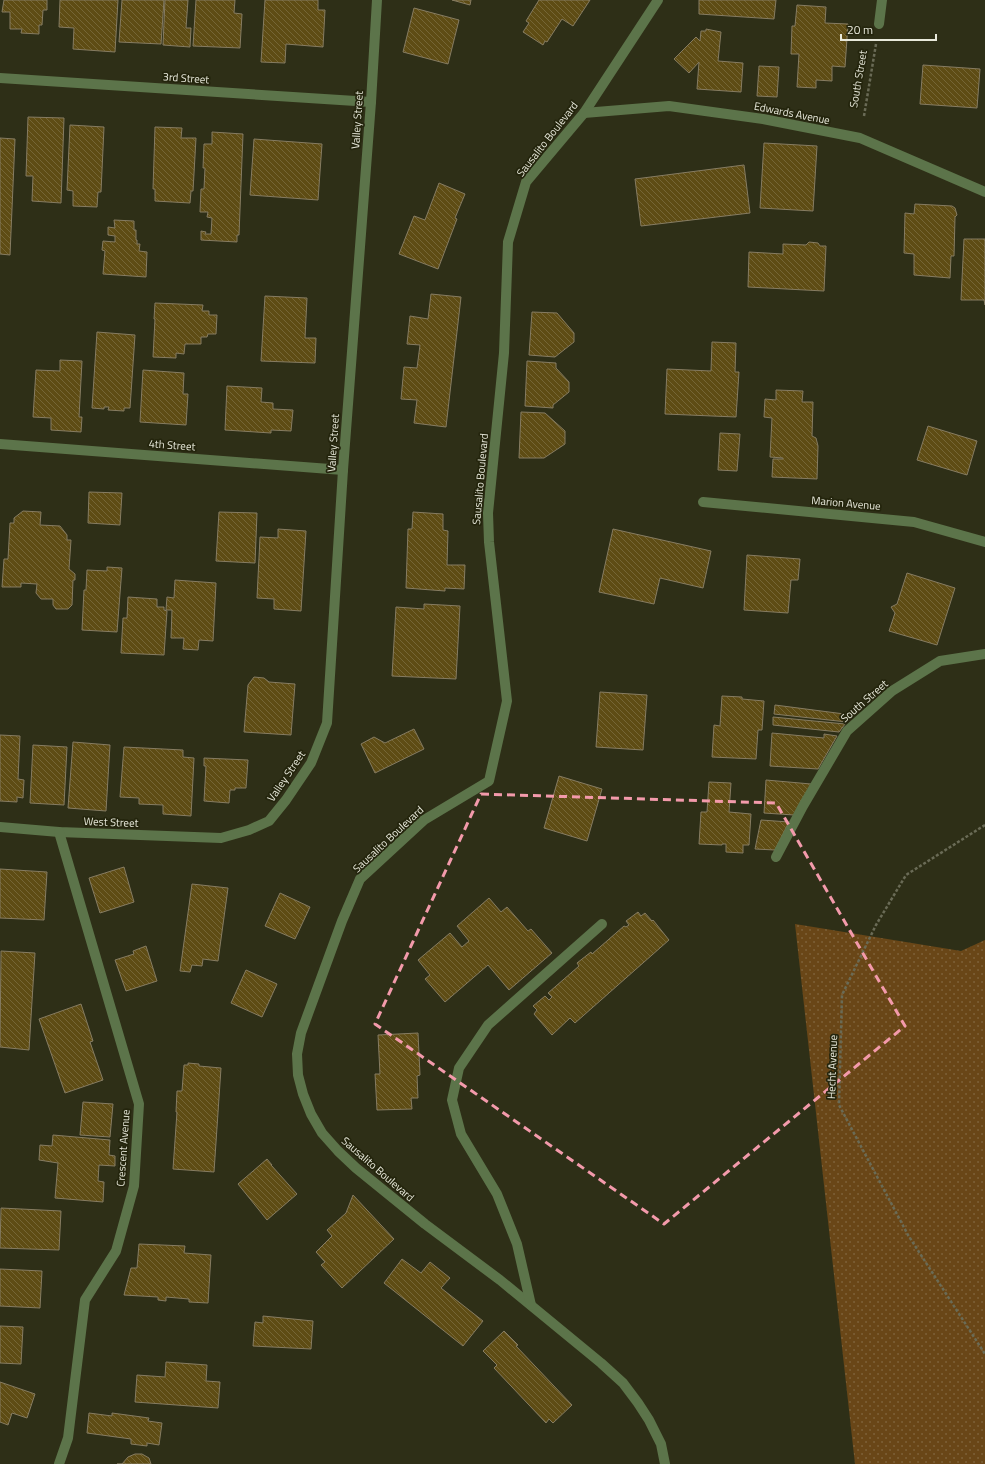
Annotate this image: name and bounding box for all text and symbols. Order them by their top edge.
scale bar [841,16,936,42]
text: 20 m [847,20,873,39]
street label: South Street [845,49,871,109]
street label: 3rd Street [162,68,210,88]
street label: Valley Street [347,90,367,150]
street label: Sausalito Boulevard [512,98,582,180]
street label: Edwards Avenue [753,98,832,128]
street label: Valley Street [323,413,343,473]
street label: Sausalito Boulevard [468,432,492,525]
street label: 4th Street [148,435,196,455]
street label: Marion Avenue [811,492,882,514]
street label: South Street [837,676,891,726]
street label: Valley Street [263,747,309,805]
street label: Sausalito Boulevard [349,802,427,876]
street label: West Street [83,813,139,831]
street label: Hecht Avenue [823,1034,841,1099]
street label: Crescent Avenue [112,1109,134,1187]
street label: Sausalito Boulevard [338,1133,418,1205]

